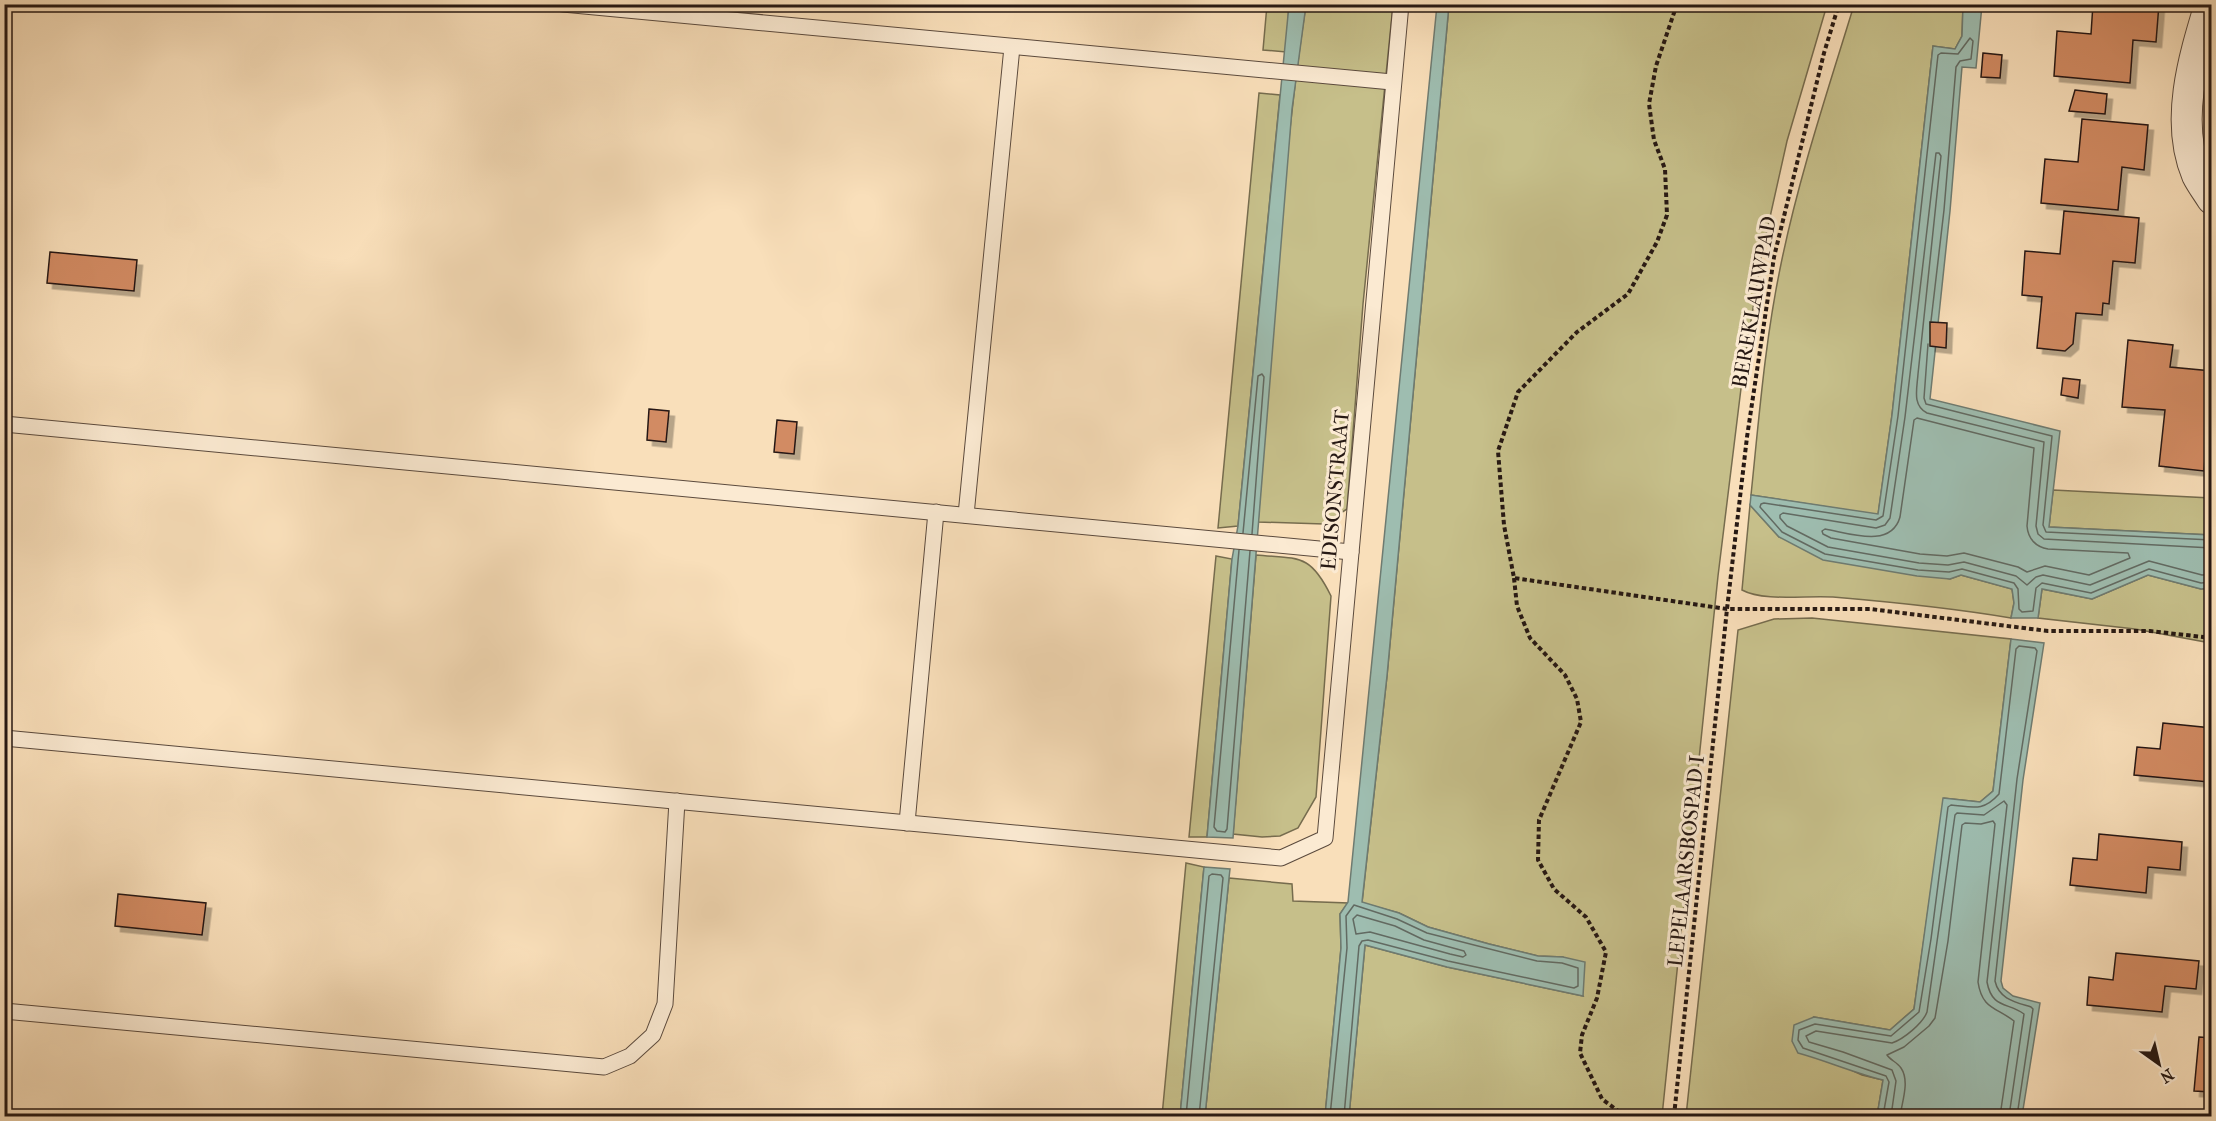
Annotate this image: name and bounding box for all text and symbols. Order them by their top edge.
street label: BEREKLAUWPAD [1727,214,1781,390]
street label: EDISONSTRAAT [1316,408,1354,571]
street label: LEPELAARSBOSPAD I [1663,754,1709,968]
north arrow [2129,1034,2189,1094]
text: N [2156,1065,2177,1088]

